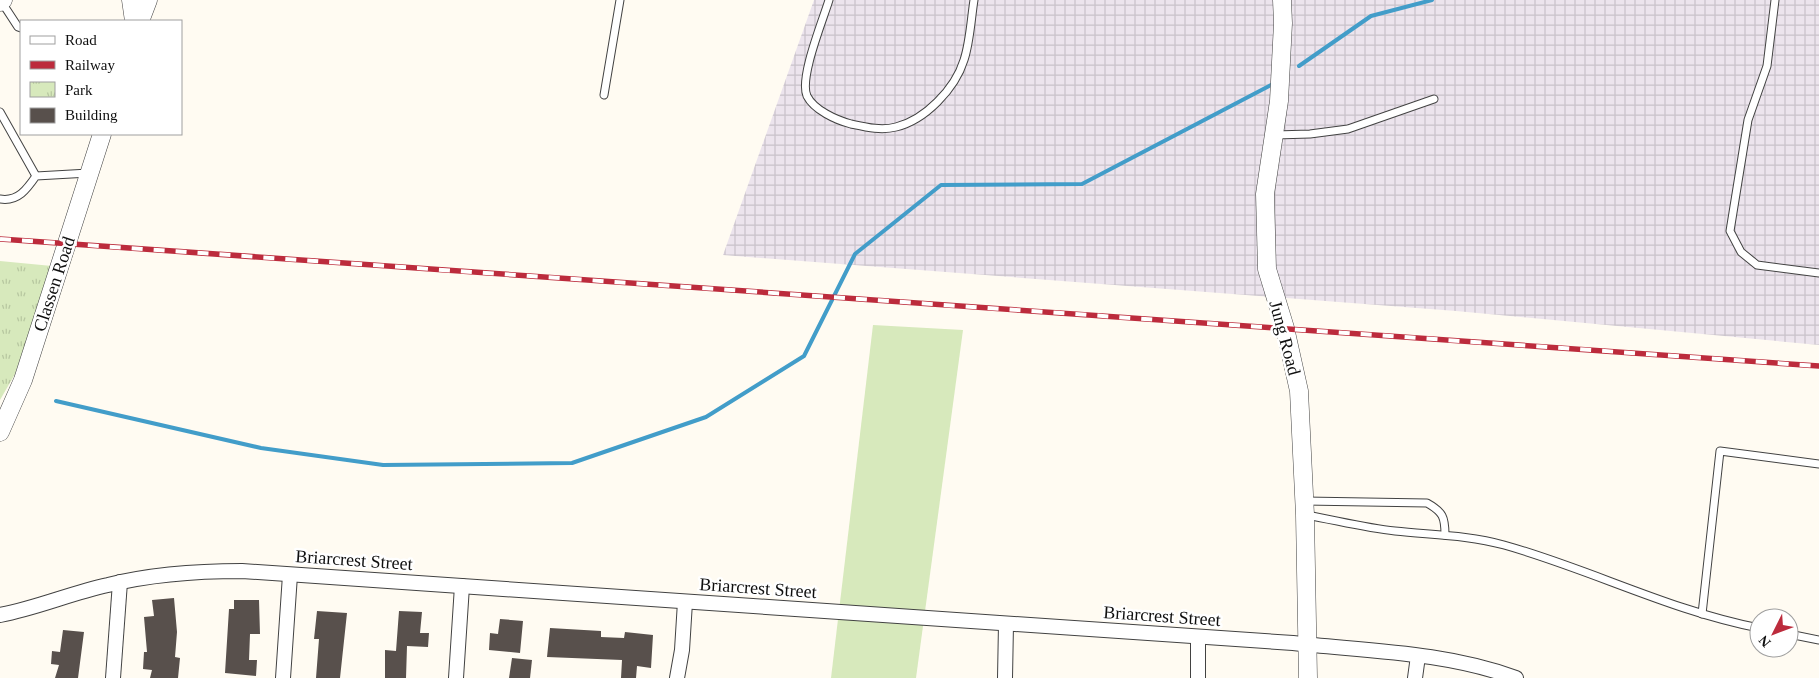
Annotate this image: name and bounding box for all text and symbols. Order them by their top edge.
legend [20,20,182,135]
text: Road [65,32,97,48]
text: Railway [65,57,115,73]
text: Park [65,82,93,98]
text: Building [65,107,118,123]
street label: Classen Road [29,234,79,334]
street label: Jung Road [1265,298,1305,378]
street label: Briarcrest Street [295,546,413,574]
street label: Briarcrest Street [699,574,817,602]
street label: Briarcrest Street [1103,602,1221,630]
north arrow [1749,608,1799,658]
text: N [1756,633,1774,650]

